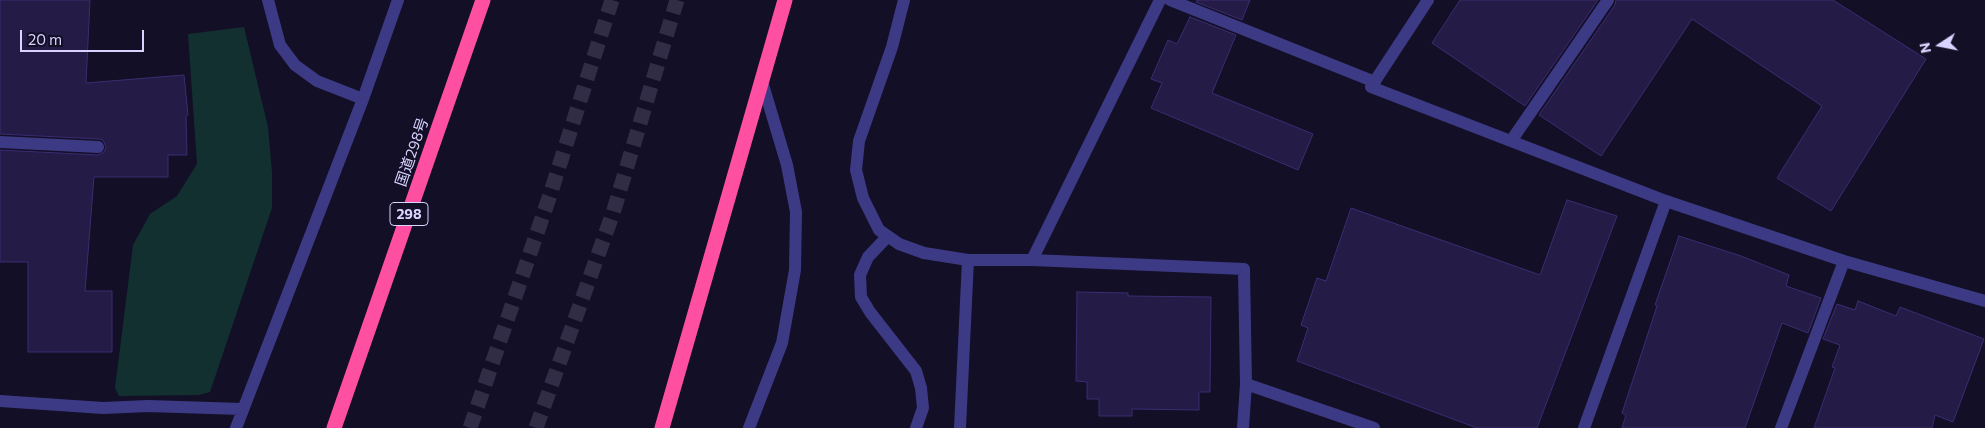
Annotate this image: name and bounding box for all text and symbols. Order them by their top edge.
scale bar [22,20,146,52]
north arrow [1915,20,1965,70]
text: 20 m [28,30,62,48]
text: N [1915,41,1934,55]
street label: 国道298号 [392,115,432,189]
road number: 298 [390,202,428,225]

